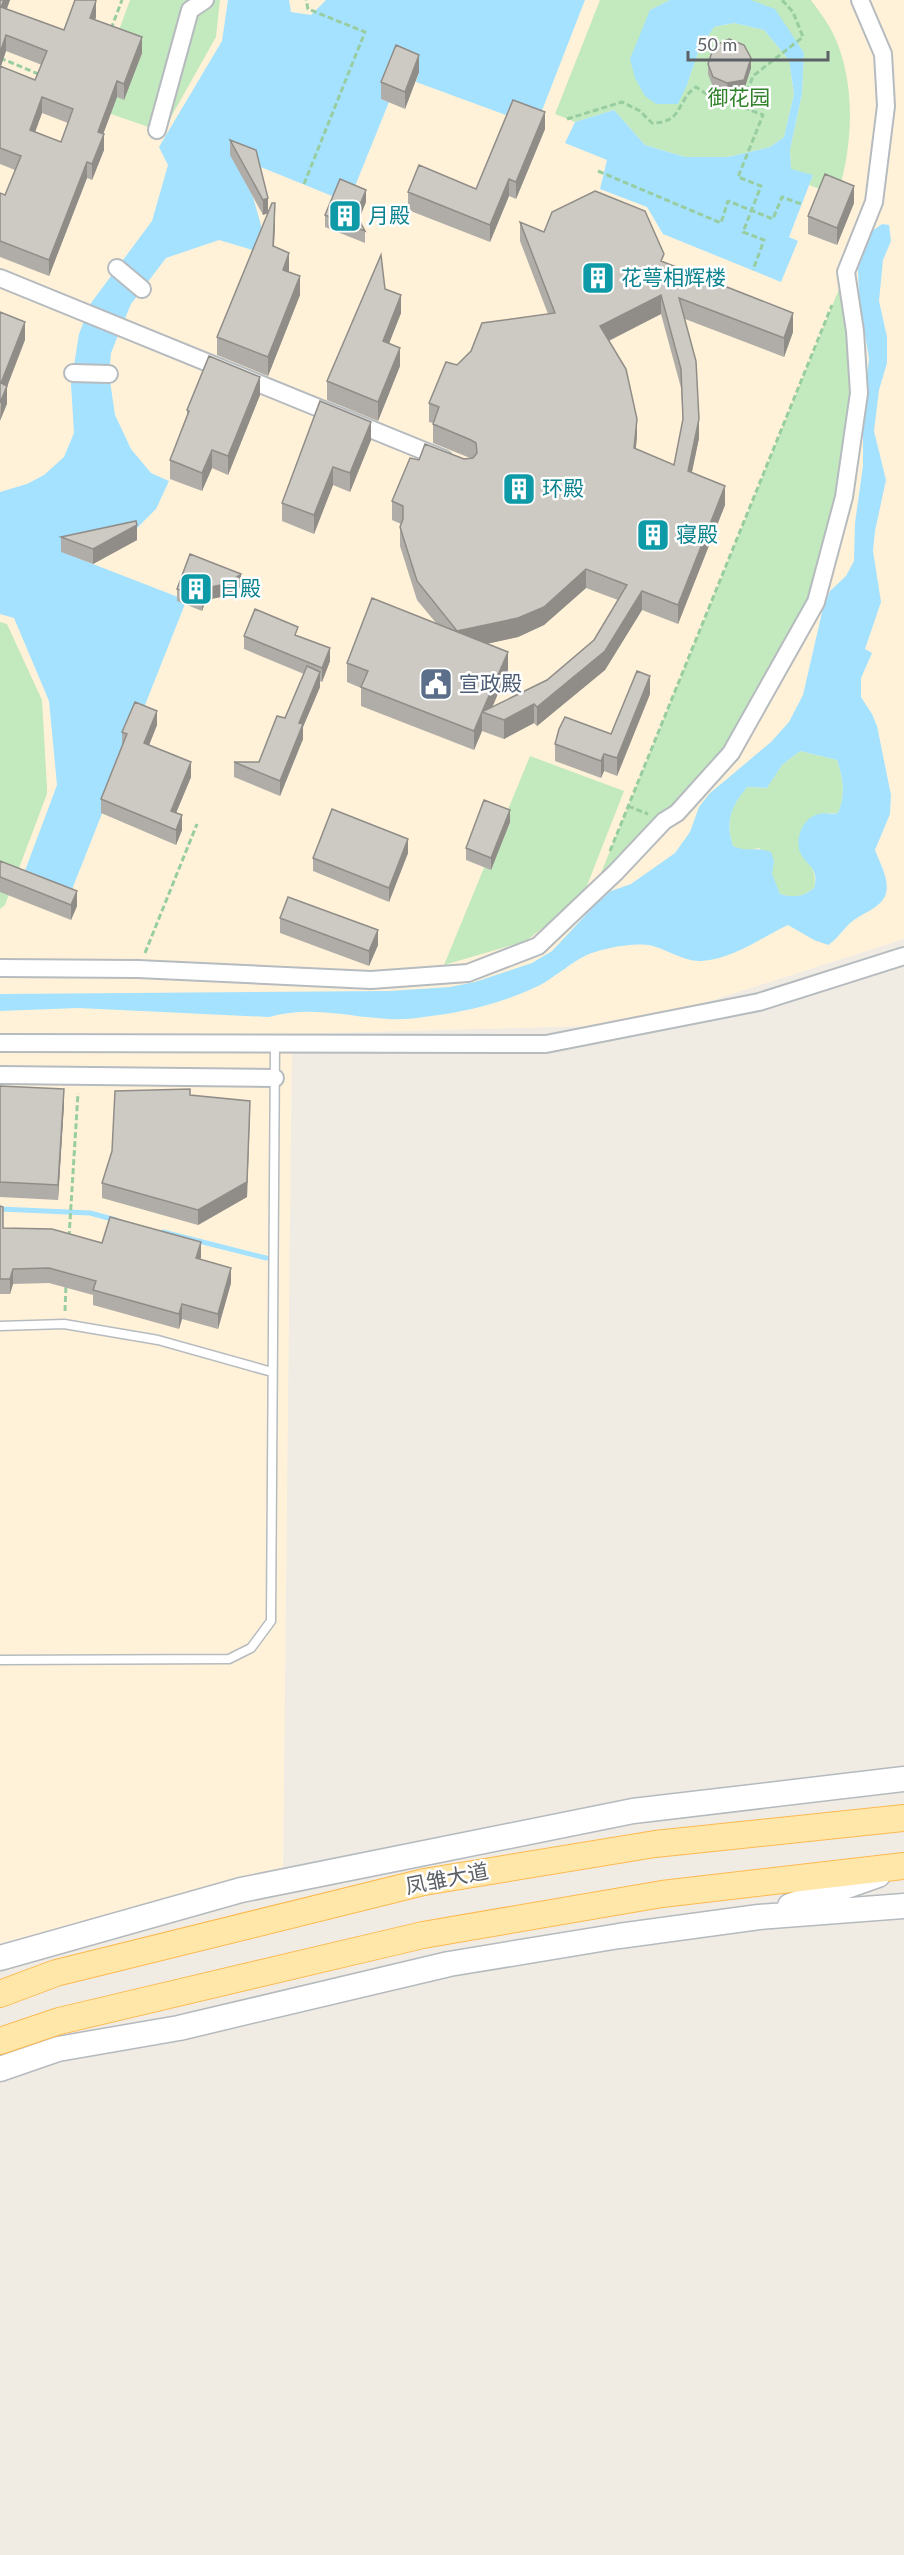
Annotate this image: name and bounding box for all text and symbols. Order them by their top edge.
scale bar [688,24,828,62]
text: 50 m [697,33,737,55]
park label: 御花园 [708,84,771,109]
building icon: 月殿 [327,198,363,234]
place label: 月殿 [368,202,410,227]
building icon: 花萼相辉楼 [580,260,616,296]
place label: 花萼相辉楼 [621,264,726,289]
building icon: 环殿 [501,471,537,507]
place label: 环殿 [542,475,584,500]
building icon: 寝殿 [635,517,671,553]
place label: 寝殿 [676,521,718,546]
building icon: 日殿 [178,571,214,607]
place label: 日殿 [219,575,261,600]
public building icon: 宣政殿 [418,666,454,702]
place label: 宣政殿 [459,670,522,695]
street label: 凤雏大道 [403,1857,490,1898]

